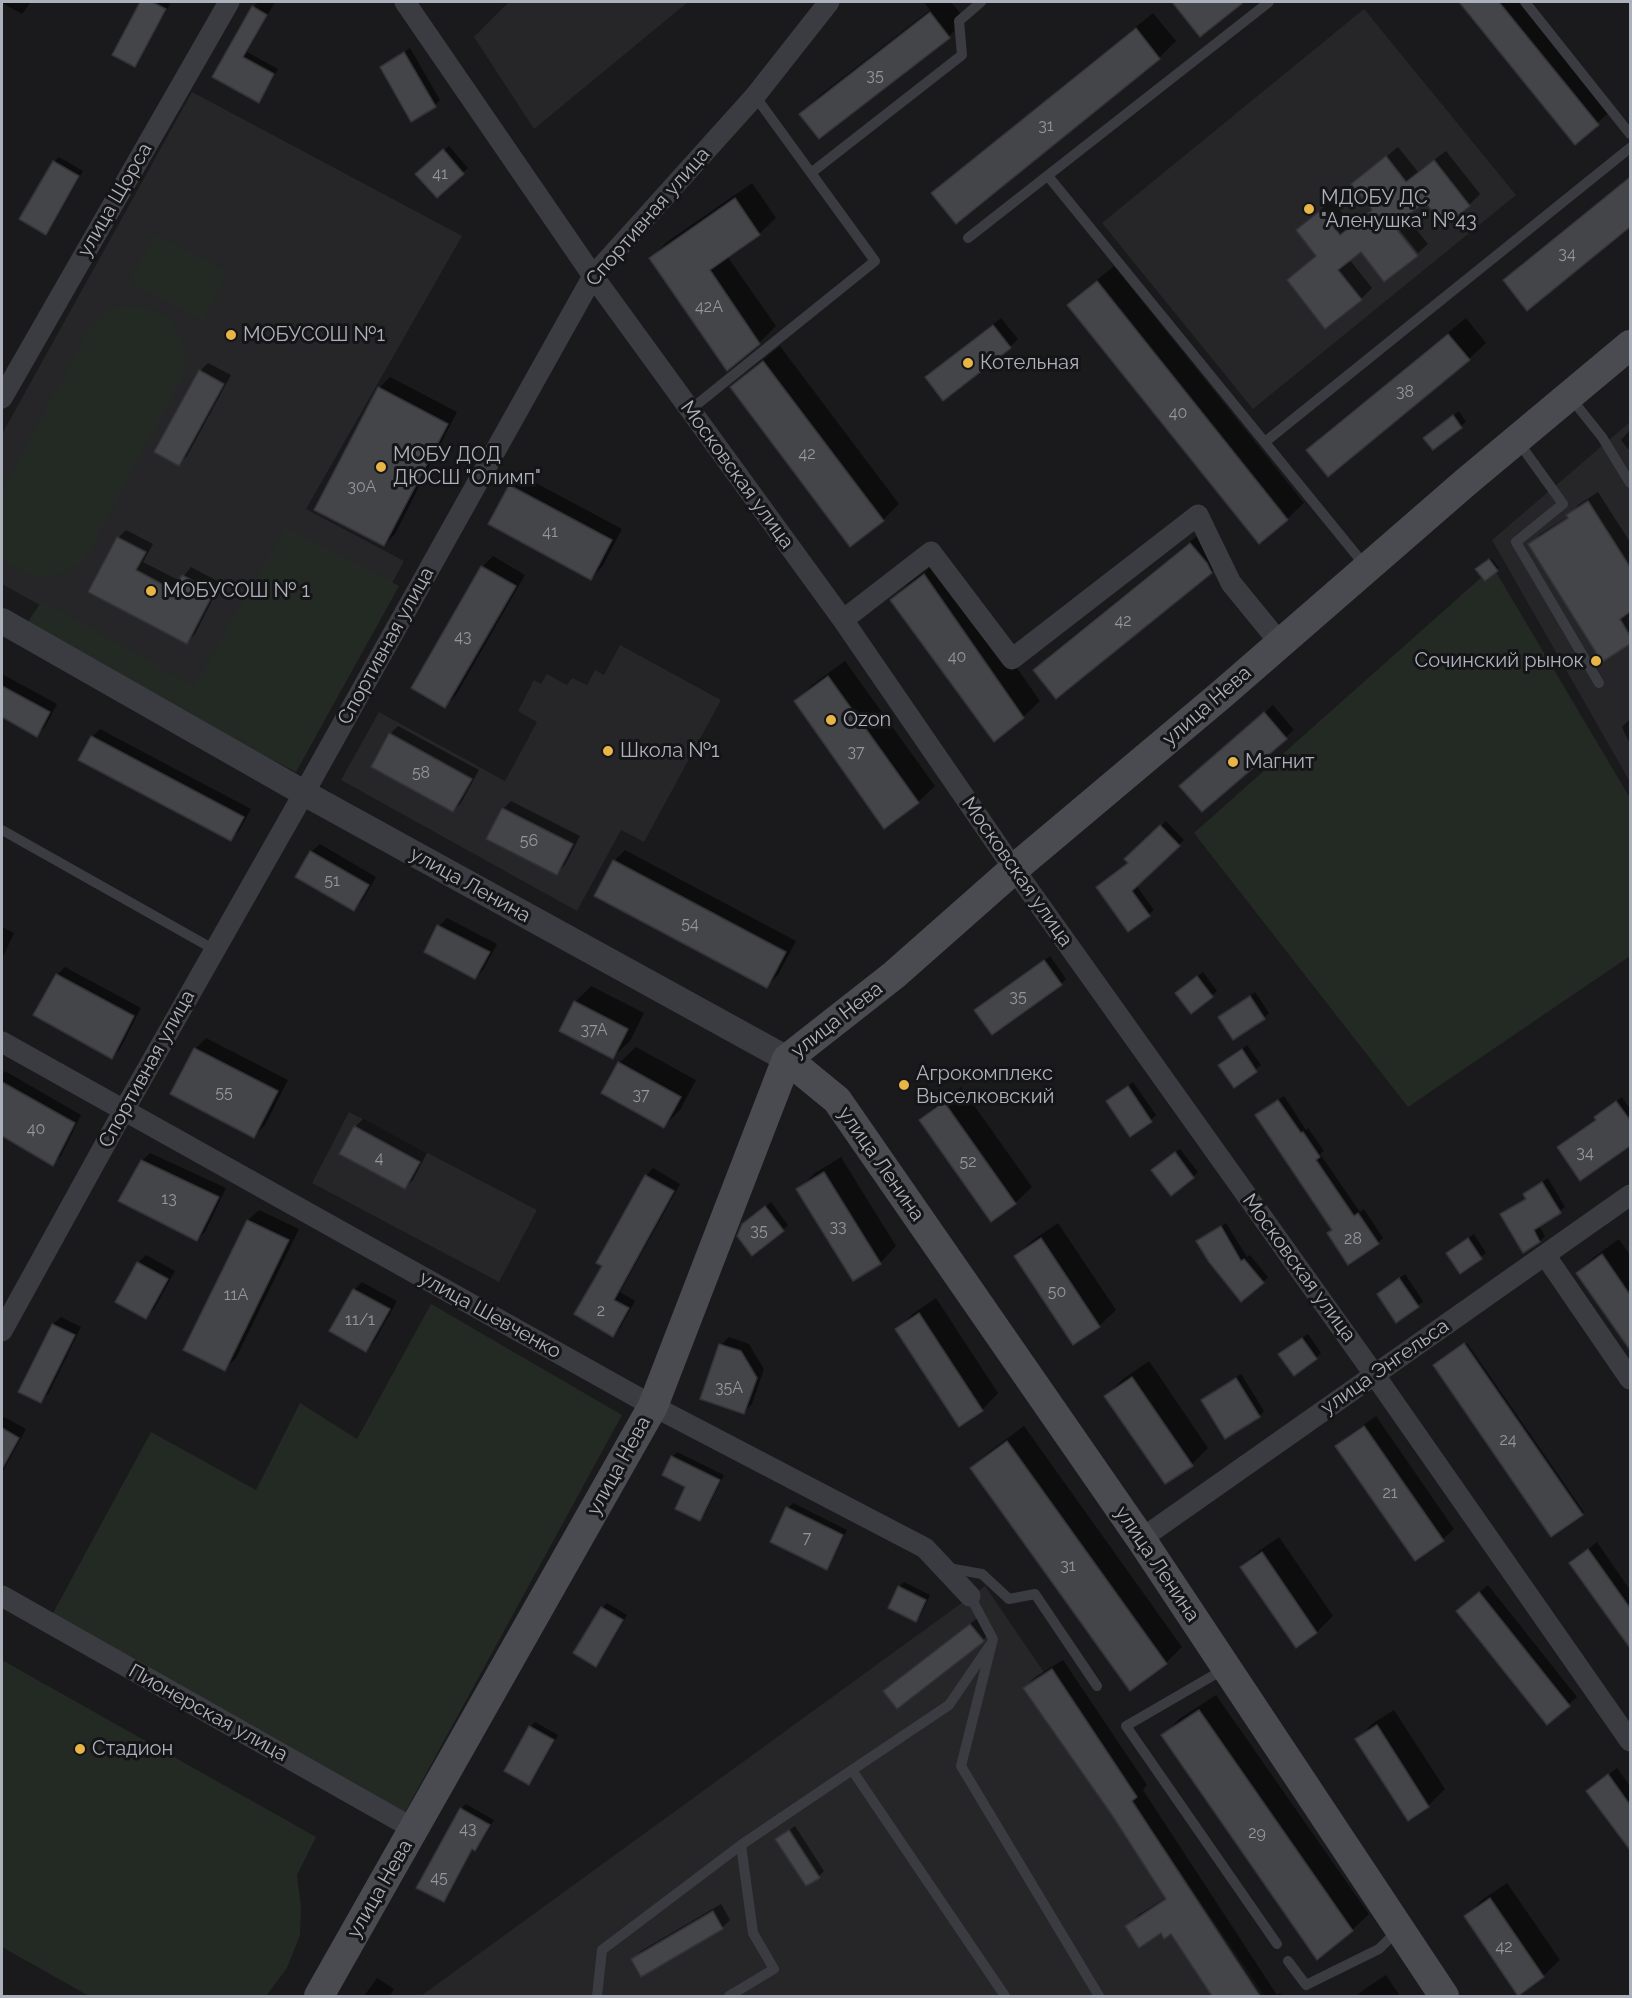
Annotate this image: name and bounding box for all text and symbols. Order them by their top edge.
house number: 35 [866,66,884,86]
house number: 31 [1038,116,1054,136]
street label: улица Щорса [73,139,157,261]
street label: Спортивная улица [581,143,715,291]
house number: 41 [432,164,448,184]
place label: МДОБУ ДС "Аленушка" №43 [1321,186,1477,233]
marker: МДОБУ ДС "Аленушка" №43 [1302,202,1316,216]
house number: 34 [1558,244,1576,264]
house number: 42А [695,297,723,317]
place label: МОБУСОШ №1 [243,323,385,347]
marker: МОБУСОШ №1 [224,328,238,342]
place label: Котельная [980,351,1079,375]
marker: Котельная [961,356,975,370]
house number: 38 [1396,382,1414,402]
street label: Московская улица [675,396,799,554]
house number: 40 [1169,403,1187,423]
place label: МОБУ ДОД ДЮСШ "Олимп" [393,443,541,490]
house number: 42 [798,444,816,464]
marker: МОБУ ДОД ДЮСШ "Олимп" [374,460,388,474]
house number: 30А [348,477,376,497]
house number: 41 [542,522,558,542]
street label: Спортивная улица [333,563,439,729]
place label: МОБУСОШ № 1 [163,579,310,603]
marker: МОБУСОШ № 1 [144,584,158,598]
house number: 42 [1114,611,1132,631]
house number: 43 [454,627,472,647]
house number: 40 [948,647,966,667]
place label: Сочинский рынок [1414,649,1584,673]
marker: Сочинский рынок [1589,654,1603,668]
street label: улица Нева [1158,661,1256,751]
place label: Ozon [843,708,891,732]
marker: Ozon [824,713,838,727]
place label: Школа №1 [620,739,719,763]
house number: 37 [847,742,865,762]
marker: Школа №1 [601,744,615,758]
place label: Магнит [1245,750,1315,774]
marker: Магнит [1226,755,1240,769]
house number: 58 [412,763,430,783]
street label: Московская улица [956,793,1078,951]
house number: 56 [520,831,538,851]
street label: улица Ленина [406,842,534,928]
house number: 51 [324,871,340,891]
house number: 54 [681,914,699,934]
street label: улица Нева [786,977,888,1063]
street label: Спортивная улица [94,986,200,1152]
house number: 35 [1009,987,1027,1007]
house number: 37А [580,1020,608,1040]
place label: Агрокомплекс Выселковский [916,1062,1054,1109]
marker: Агрокомплекс Выселковский [897,1078,911,1092]
house number: 55 [215,1083,233,1103]
house number: 37 [632,1085,650,1105]
street label: улица Ленина [833,1102,929,1226]
house number: 40 [27,1119,45,1139]
house number: 34 [1576,1143,1594,1163]
house number: 4 [375,1148,383,1168]
house number: 52 [959,1152,977,1172]
house number: 13 [161,1189,177,1209]
street label: Московская улица [1237,1189,1361,1347]
house number: 33 [829,1217,847,1237]
house number: 35 [750,1221,768,1241]
house number: 28 [1344,1229,1362,1249]
street label: улица Шевченко [415,1266,565,1364]
house number: 50 [1048,1282,1066,1302]
house number: 11А [224,1285,248,1305]
house number: 2 [597,1301,605,1321]
house number: 11/1 [345,1310,375,1330]
street label: улица Энгельса [1317,1314,1453,1420]
house number: 35А [715,1378,743,1398]
street label: улица Нева [582,1412,656,1520]
house number: 24 [1499,1430,1517,1450]
house number: 21 [1382,1483,1398,1503]
street label: улица Ленина [1110,1502,1204,1626]
house number: 7 [803,1528,811,1548]
house number: 31 [1060,1556,1076,1576]
street label: Пионерская улица [124,1659,292,1767]
place label: Стадион [92,1737,173,1761]
marker: Стадион [73,1742,87,1756]
house number: 43 [459,1819,477,1839]
house number: 29 [1248,1823,1266,1843]
street label: улица Нева [342,1836,418,1942]
house number: 45 [430,1868,448,1888]
house number: 42 [1495,1937,1513,1957]

